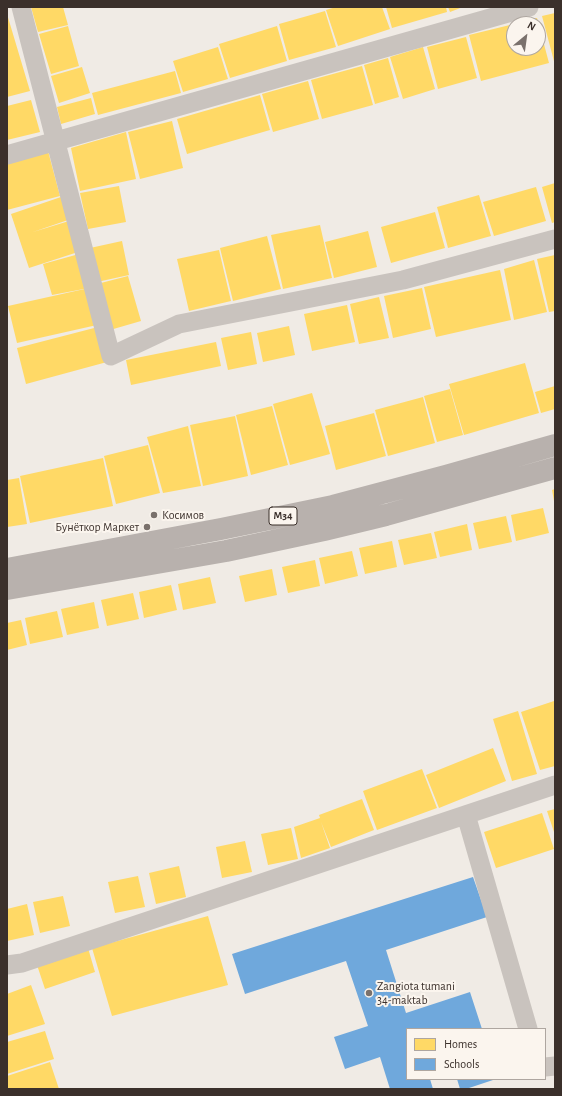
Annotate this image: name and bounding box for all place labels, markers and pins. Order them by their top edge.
place label: Косимов [162,508,204,522]
marker: Косимов [149,510,159,520]
place label: Бунёткор Маркет [55,520,139,534]
marker: Бунёткор Маркет [142,522,152,532]
place label: Zangiota tumani 34-maktab [377,979,455,1007]
marker: Zangiota tumani 34-maktab [364,988,374,998]

